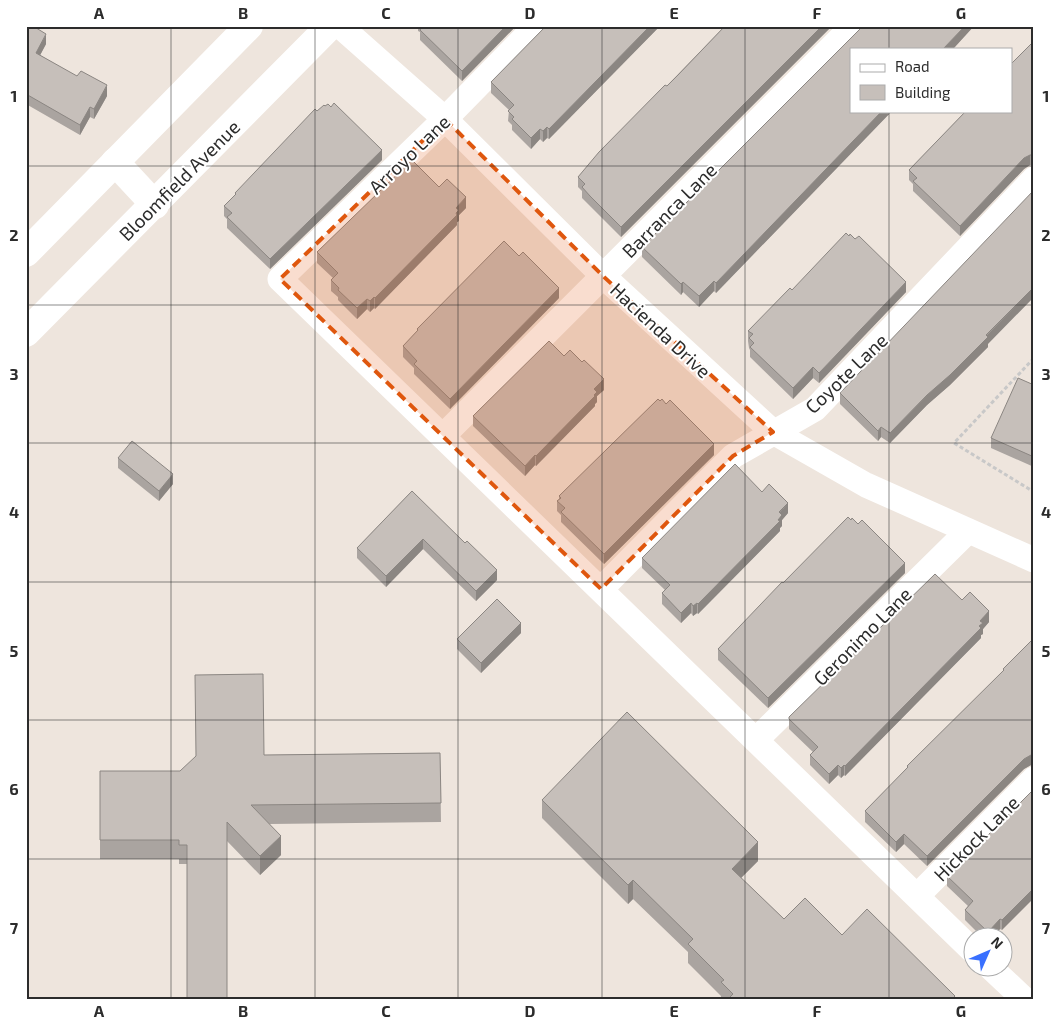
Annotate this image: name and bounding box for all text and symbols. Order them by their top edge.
text: A [94,3,105,22]
text: B [238,3,248,22]
text: C [381,3,391,22]
text: D [525,3,536,22]
text: E [669,3,679,22]
text: F [813,3,822,22]
text: G [956,3,966,22]
legend [850,48,1012,112]
text: Road [895,57,930,75]
text: Building [895,83,951,101]
text: 1 [11,86,17,105]
text: 1 [1043,86,1049,105]
street label: Arroyo Lane [364,110,454,198]
street label: Bloomfield Avenue [114,115,244,245]
street label: Barranca Lane [617,158,721,262]
text: 2 [9,225,19,244]
text: 2 [1041,225,1051,244]
street label: Hacienda Drive [606,278,716,382]
street label: Coyote Lane [800,328,892,418]
text: 3 [9,364,19,383]
text: 3 [1041,364,1051,383]
text: 4 [9,502,19,521]
text: 4 [1041,502,1051,521]
street label: Geronimo Lane [808,582,916,690]
text: 5 [10,641,19,660]
text: 5 [1042,641,1051,660]
text: 6 [9,779,19,798]
text: 6 [1041,779,1051,798]
street label: Hickock Lane [929,791,1023,885]
text: 7 [10,918,19,937]
text: 7 [1042,918,1051,937]
north arrow [962,928,1012,978]
text: N [988,933,1007,952]
text: A [94,1001,105,1020]
text: B [238,1001,248,1020]
text: C [381,1001,391,1020]
text: D [525,1001,536,1020]
text: E [669,1001,679,1020]
text: F [813,1001,822,1020]
text: G [956,1001,966,1020]

